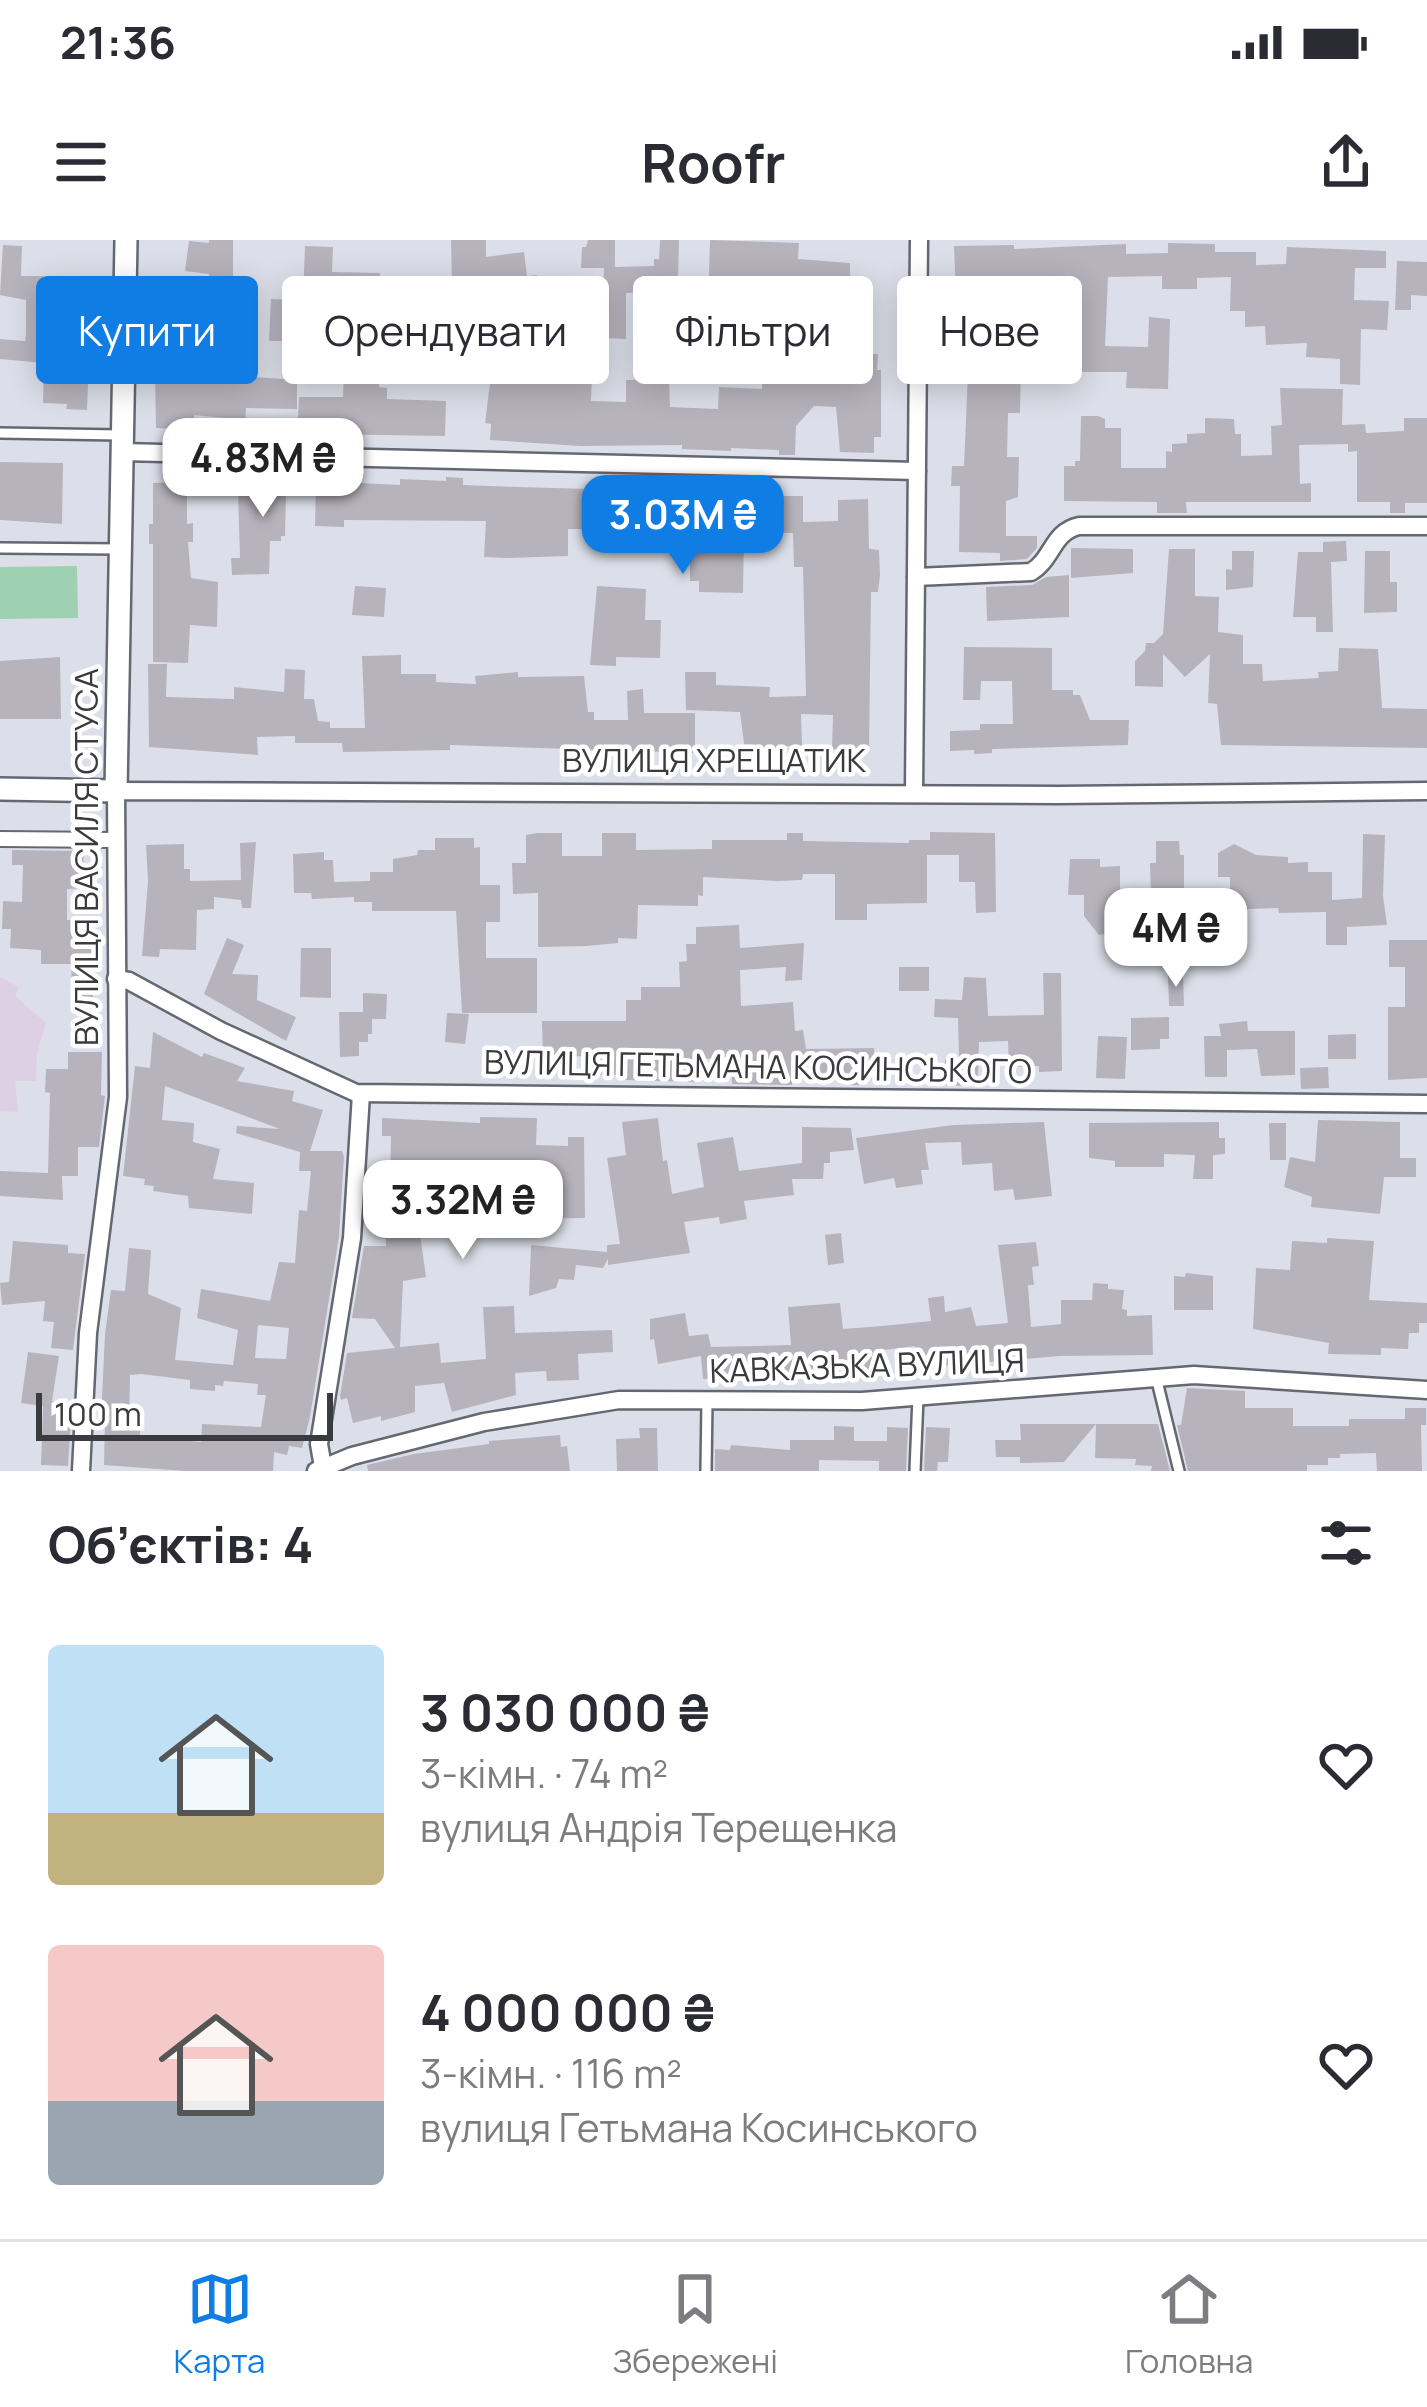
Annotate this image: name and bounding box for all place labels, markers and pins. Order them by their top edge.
pin: 4.83M ₴ [152,418,374,520]
pin: 3.03M ₴ [572,475,794,577]
pin: 4M ₴ [1105,888,1247,990]
pin: 3.32M ₴ [352,1160,574,1262]

